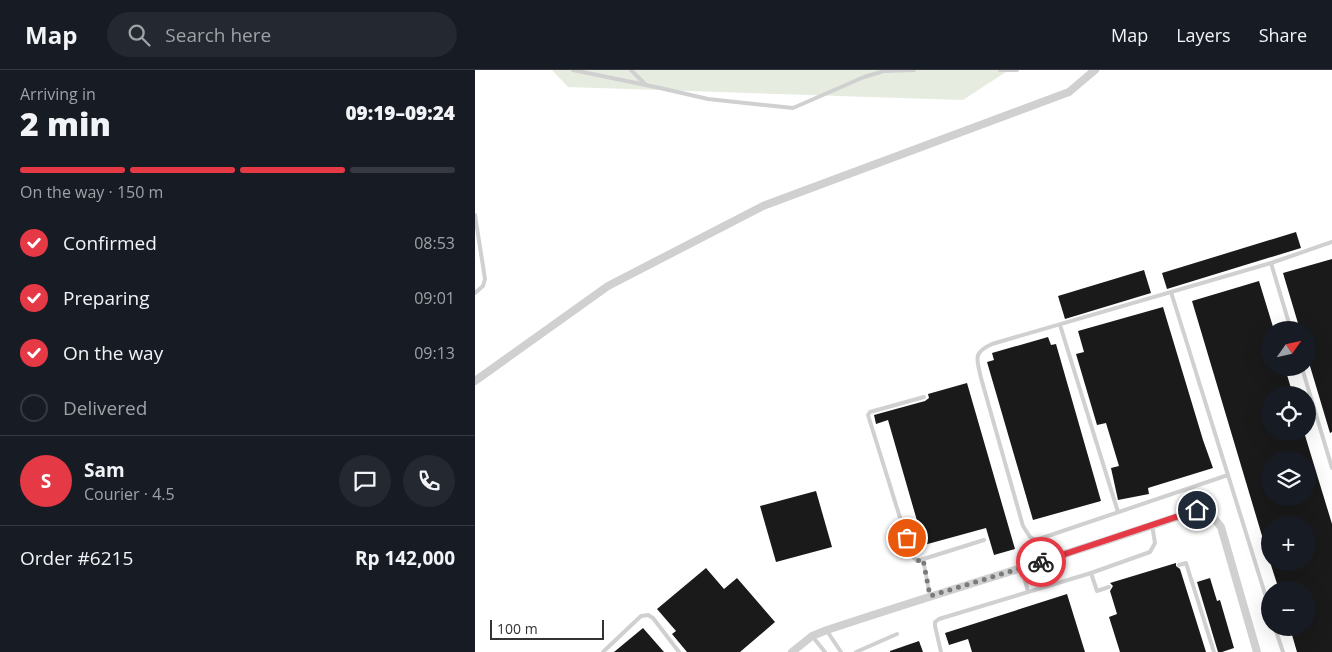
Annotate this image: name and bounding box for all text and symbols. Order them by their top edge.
search box [107,12,457,57]
text: Map [25,18,77,51]
icon: search [125,21,153,49]
text: Search here [165,22,271,48]
text: Map [1111,23,1148,47]
text: Layers [1176,23,1231,47]
text: Share [1259,23,1307,47]
text: Arriving in [20,83,96,105]
text: 09:19–09:24 [345,100,455,126]
text: 2 min [20,102,111,145]
text: On the way · 150 m [20,181,163,203]
icon: check [20,229,48,257]
text: Confirmed [63,230,157,256]
text: 08:53 [414,232,455,254]
icon: check [20,284,48,312]
text: Preparing [63,285,150,311]
text: 09:01 [414,287,455,309]
north arrow [1261,321,1316,376]
map controls [1261,321,1316,636]
icon: check [20,339,48,367]
text: On the way [63,340,163,366]
text: 09:13 [414,342,455,364]
button: locate [1261,386,1316,441]
text: Delivered [63,395,147,421]
button: layers [1261,451,1316,506]
button: chat [339,455,391,507]
button: phone [403,455,455,507]
text: Sam [84,457,125,483]
text: S [41,468,51,494]
text: Courier · 4.5 [84,483,175,505]
pin [1176,489,1218,531]
icon: home [1183,496,1211,524]
button: + [1261,516,1316,571]
pin [886,517,928,559]
icon: bag [893,524,921,552]
courier [1016,537,1066,587]
text: Order #6215 [20,545,133,571]
text: Rp 142,000 [355,545,455,571]
icon: bike [1027,548,1055,576]
button: − [1261,581,1316,636]
scale bar [490,617,604,640]
text: 100 m [497,619,538,638]

